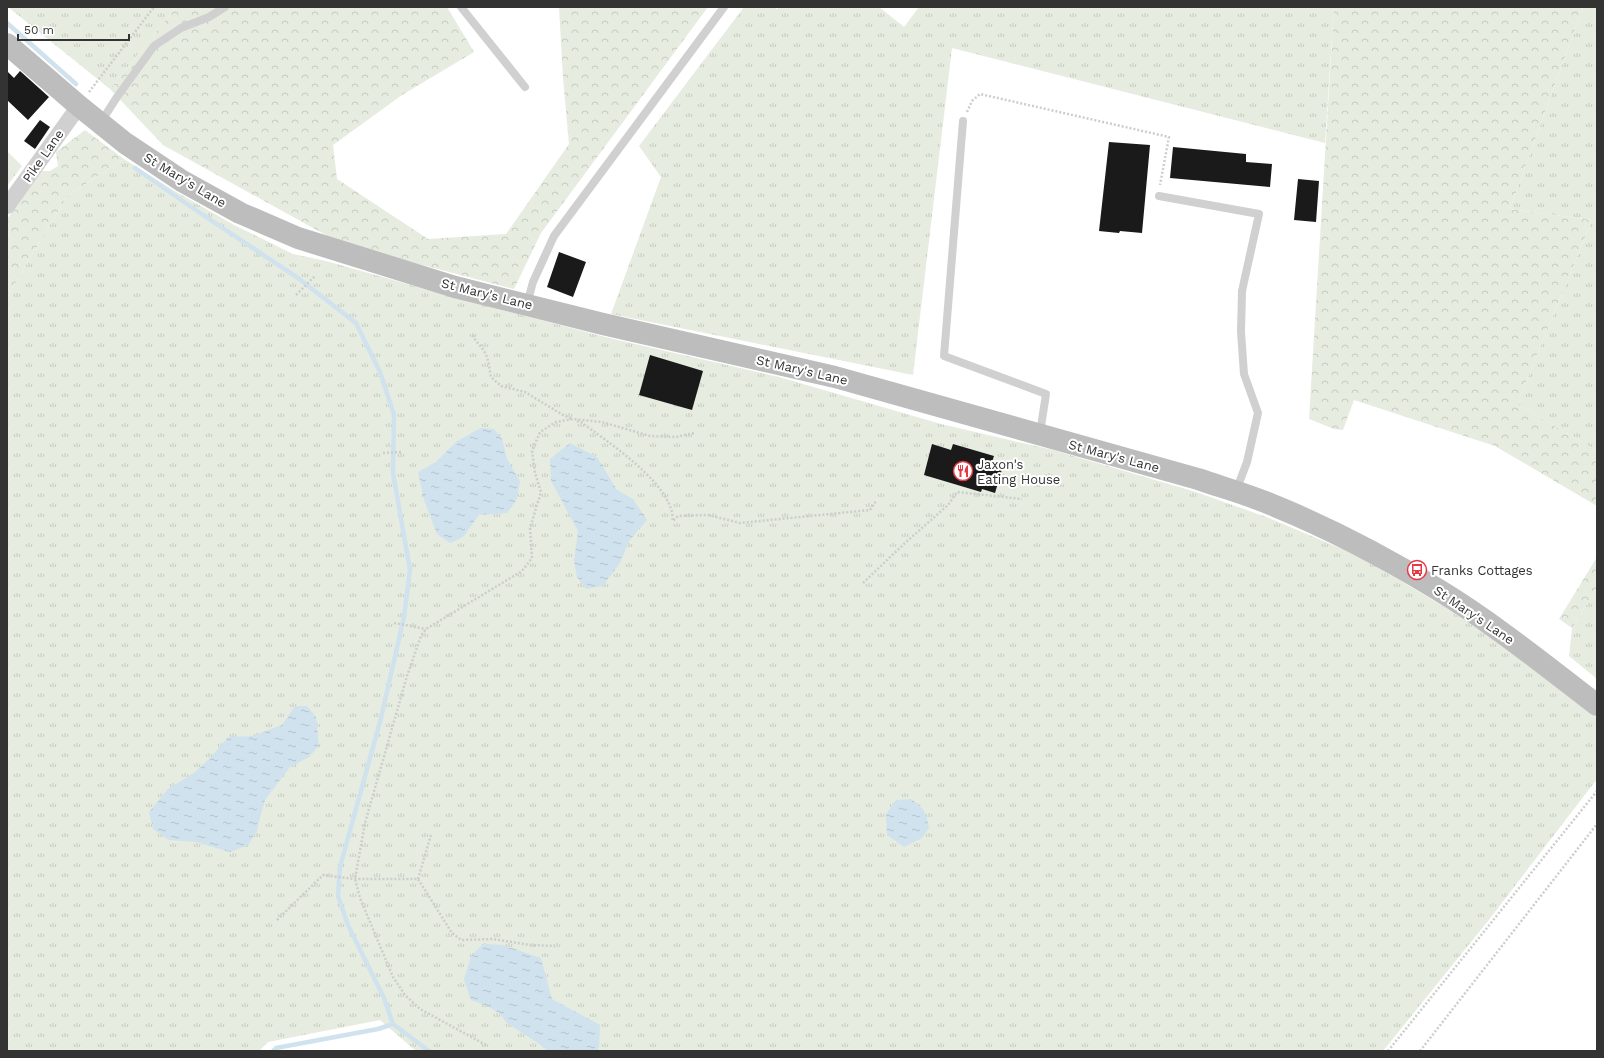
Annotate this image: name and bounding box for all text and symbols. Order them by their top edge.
scale bar [18,16,129,42]
text: 50 m [24,23,54,37]
street label: Pike Lane [19,127,67,185]
street label: St Mary's Lane [141,150,229,210]
street label: St Mary's Lane [440,275,534,313]
street label: St Mary's Lane [755,352,849,388]
street label: St Mary's Lane [1067,437,1161,475]
place label: Jaxon's Eating House [977,457,1060,487]
restaurant icon: Jaxon's Eating House [952,460,974,482]
bus stop icon: Franks Cottages [1406,559,1428,581]
place label: Franks Cottages [1431,563,1533,578]
street label: St Mary's Lane [1431,583,1517,647]

